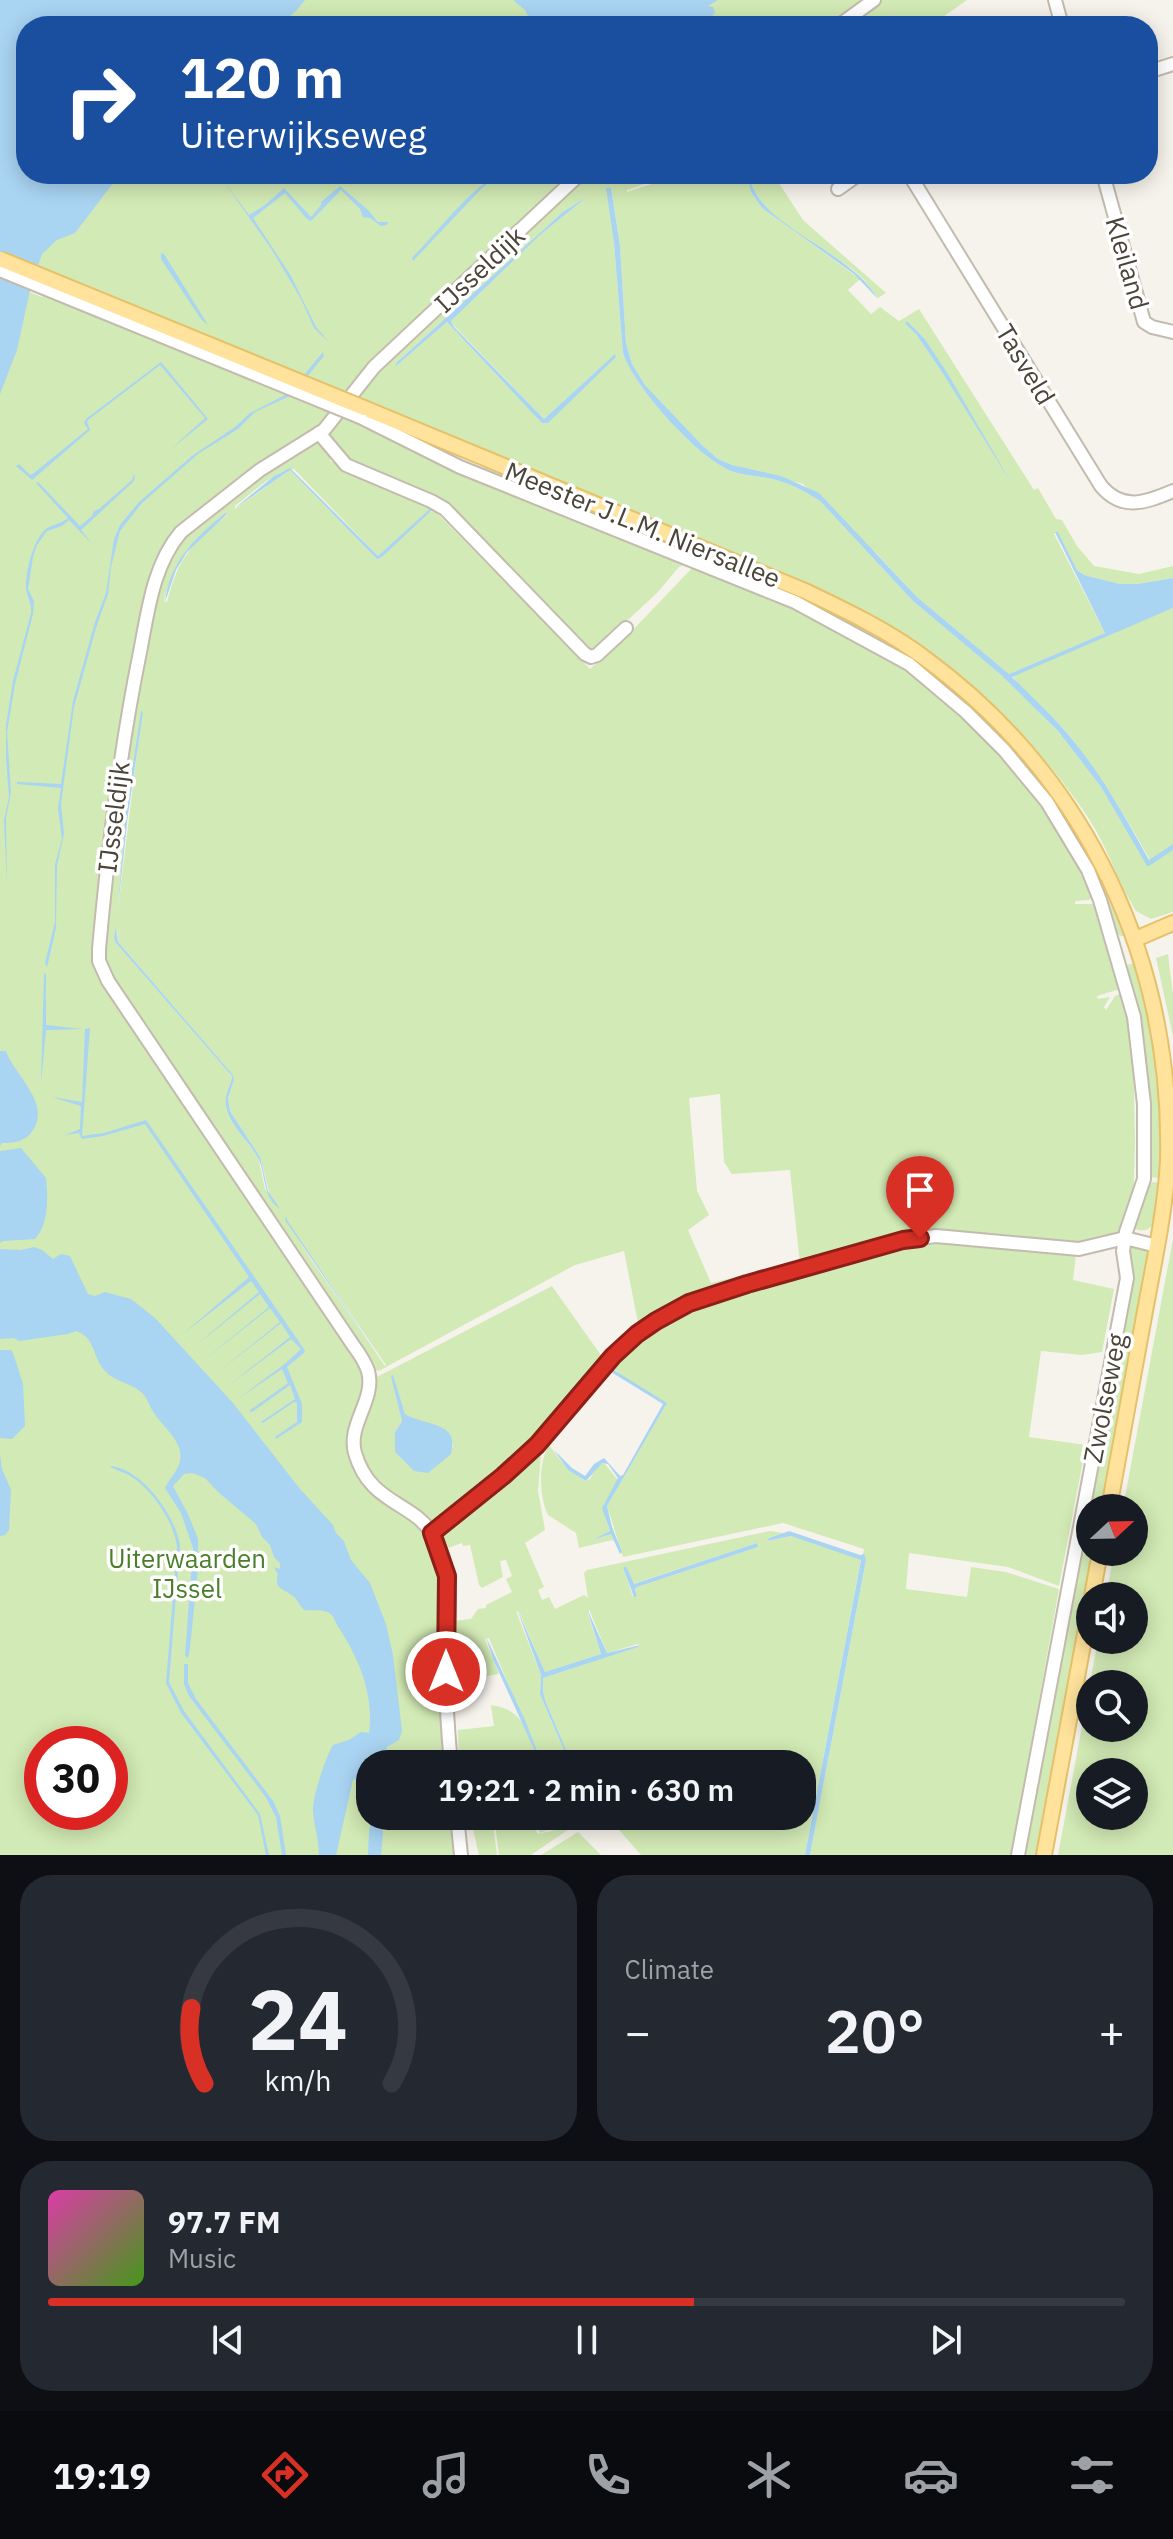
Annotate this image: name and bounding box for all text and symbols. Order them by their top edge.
text: 120 m [180,41,344,113]
icon: right [48,48,152,152]
text: Uiterwijkseweg [180,111,427,158]
street label: Kleiland [1099,213,1157,313]
street label: IJsseldijk [426,218,532,320]
street label: Tasveld [989,317,1063,411]
street label: Meester J.L.M. Niersallee [500,453,786,595]
street label: IJsseldijk [89,759,137,875]
pin [886,1156,954,1238]
icon: arrive [898,1168,942,1212]
street label: Zwolseweg [1075,1330,1133,1466]
north arrow [1076,1494,1148,1566]
map controls [1076,1494,1148,1830]
park label: Uiterwaarden IJssel [108,1541,266,1605]
button: sound [1076,1582,1148,1654]
position arrow [404,1630,488,1714]
button: search [1076,1670,1148,1742]
speed limit sign: 30 [24,1726,128,1830]
button: layers [1076,1758,1148,1830]
text: 19:21 · 2 min · 630 m [438,1770,734,1809]
text: Climate [625,1952,714,1986]
text: 24 [248,1965,348,2073]
text: 20° [825,1991,925,2070]
text: − [625,2003,651,2060]
text: + [1099,2003,1125,2060]
text: km/h [265,2062,332,2099]
text: 97.7 FM [168,2202,281,2241]
text: Music [168,2241,236,2275]
icon: previous [206,2318,250,2362]
icon: pause [565,2318,609,2362]
icon: next [924,2318,968,2362]
icon: directions [257,2447,313,2503]
icon: music [418,2447,474,2503]
icon: phone [580,2447,636,2503]
icon: climate [741,2447,797,2503]
icon: car [903,2447,959,2503]
icon: filters [1064,2447,1120,2503]
text: 19:19 [53,2452,151,2499]

